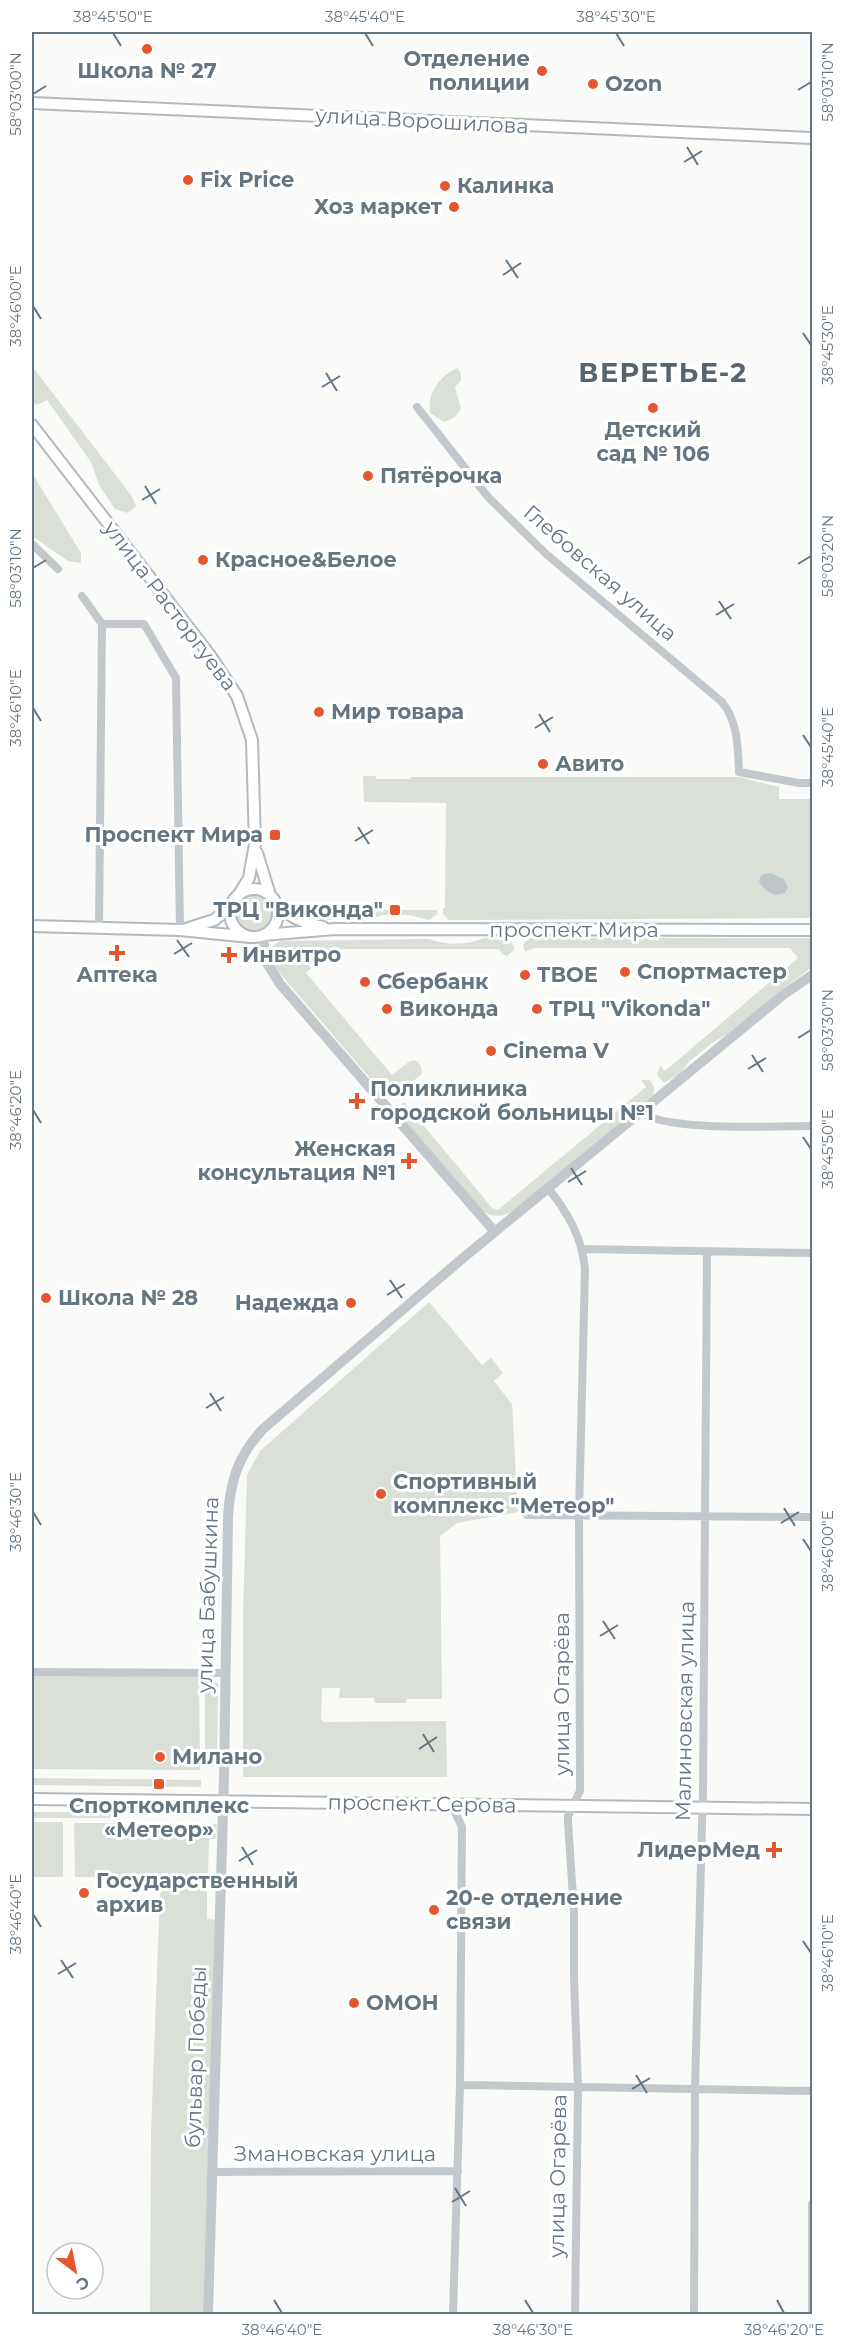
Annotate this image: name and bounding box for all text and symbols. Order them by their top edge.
text: 38°45'50"E [73,7,153,26]
text: 38°45'40"E [325,7,405,26]
text: 38°45'30"E [576,7,656,26]
marker: Школа № 27 [140,42,154,56]
text: 58°03'10"N [818,42,837,122]
place label: Отделение полиции [403,46,530,95]
text: 58°03'00"N [6,52,25,136]
place label: Школа № 27 [77,58,217,83]
marker: Отделение полиции [535,64,549,78]
place label: Ozon [605,71,662,96]
marker: Ozon [586,77,600,91]
street label: улица Ворошилова [314,102,529,139]
place label: Fix Price [200,167,294,192]
marker: Fix Price [181,173,195,187]
place label: Калинка [457,173,554,198]
marker: Калинка [438,179,452,193]
place label: Хоз маркет [314,194,443,219]
marker: Хоз маркет [447,200,461,214]
text: 38°46'00"E [6,265,25,347]
text: 38°45'30"E [818,305,837,385]
district label: ВЕРЕТЬЕ-2 [578,356,748,389]
marker: Детский сад № 106 [646,401,660,415]
place label: Детский сад № 106 [596,417,710,466]
place label: Пятёрочка [380,463,502,488]
marker: Пятёрочка [361,469,375,483]
street label: Глебовская улица [519,499,682,646]
street label: улица Расторгуева [98,515,242,696]
text: 58°03'20"N [818,515,837,597]
text: 58°03'10"N [6,528,25,608]
place label: Красное&Белое [215,547,397,572]
marker: Красное&Белое [196,553,210,567]
text: 38°46'10"E [6,669,25,747]
place label: Мир товара [331,699,464,724]
marker: Мир товара [312,705,326,719]
text: 38°45'40"E [818,707,837,787]
place label: Авито [555,751,625,776]
marker: Авито [536,757,550,771]
place label: Проспект Мира [85,822,263,847]
marker: Проспект Мира [268,828,282,842]
place label: ТРЦ "Виконда" [213,897,383,922]
marker: ТРЦ "Виконда" [388,903,402,917]
street label: проспект Мира [489,917,659,942]
place label: Инвитро [242,942,342,967]
marker: Аптека [110,946,124,960]
marker: Инвитро [220,946,238,964]
place label: Спортмастер [637,959,787,984]
place label: Аптека [76,962,158,987]
place label: ТВОЕ [537,962,598,987]
marker: Спортмастер [618,965,632,979]
marker: ТВОЕ [518,968,532,982]
place label: Сбербанк [377,969,489,994]
marker: Сбербанк [358,975,372,989]
text: 58°03'30"N [818,989,837,1071]
place label: Виконда [399,996,498,1021]
place label: ТРЦ "Vikonda" [549,996,710,1021]
marker: Виконда [380,1002,394,1016]
marker: ТРЦ "Vikonda" [530,1002,544,1016]
place label: Cinema V [503,1038,609,1063]
marker: Cinema V [484,1044,498,1058]
text: 38°46'20"E [6,1070,25,1150]
place label: Поликлиника городской больницы №1 [370,1076,654,1125]
marker: Поликлиника городской больницы №1 [348,1092,366,1110]
text: 38°45'50"E [818,1109,837,1189]
place label: Женская консультация №1 [197,1136,396,1185]
marker: Женская консультация №1 [400,1152,418,1170]
place label: Школа № 28 [58,1285,198,1310]
place label: Надежда [235,1290,339,1315]
marker: Школа № 28 [39,1291,53,1305]
marker: Надежда [344,1296,358,1310]
place label: Спортивный комплекс "Метеор" [393,1469,614,1518]
text: 38°46'30"E [6,1472,25,1552]
marker: Спортивный комплекс "Метеор" [374,1487,388,1501]
street label: улица Бабушкина [192,1496,223,1695]
text: 38°46'00"E [818,1510,837,1592]
street label: Малиновская улица [670,1601,699,1821]
street label: улица Огарёва [549,1612,574,1777]
place label: Милано [172,1744,262,1769]
marker: Милано [153,1750,167,1764]
marker: Спорткомплекс «Метеор» [152,1777,166,1791]
street label: проспект Серова [328,1789,517,1818]
place label: Спорткомплекс «Метеор» [69,1793,250,1842]
place label: ЛидерМед [637,1837,760,1862]
marker: ЛидерМед [765,1841,783,1859]
place label: Государственный архив [96,1868,298,1917]
text: 38°46'40"E [6,1874,25,1954]
place label: 20-е отделение связи [446,1885,623,1934]
marker: Государственный архив [77,1886,91,1900]
marker: 20-е отделение связи [427,1903,441,1917]
text: 38°46'10"E [818,1914,837,1992]
street label: бульвар Победы [180,1966,211,2148]
place label: ОМОН [366,1990,439,2015]
marker: ОМОН [347,1996,361,2010]
street label: улица Огарёва [544,2094,571,2259]
street label: Змановская улица [234,2141,436,2166]
north arrow [45,2241,105,2301]
text: С [72,2272,93,2295]
text: 38°46'40"E [242,2320,322,2339]
text: 38°46'30"E [493,2320,573,2339]
text: 38°46'20"E [744,2320,824,2339]

